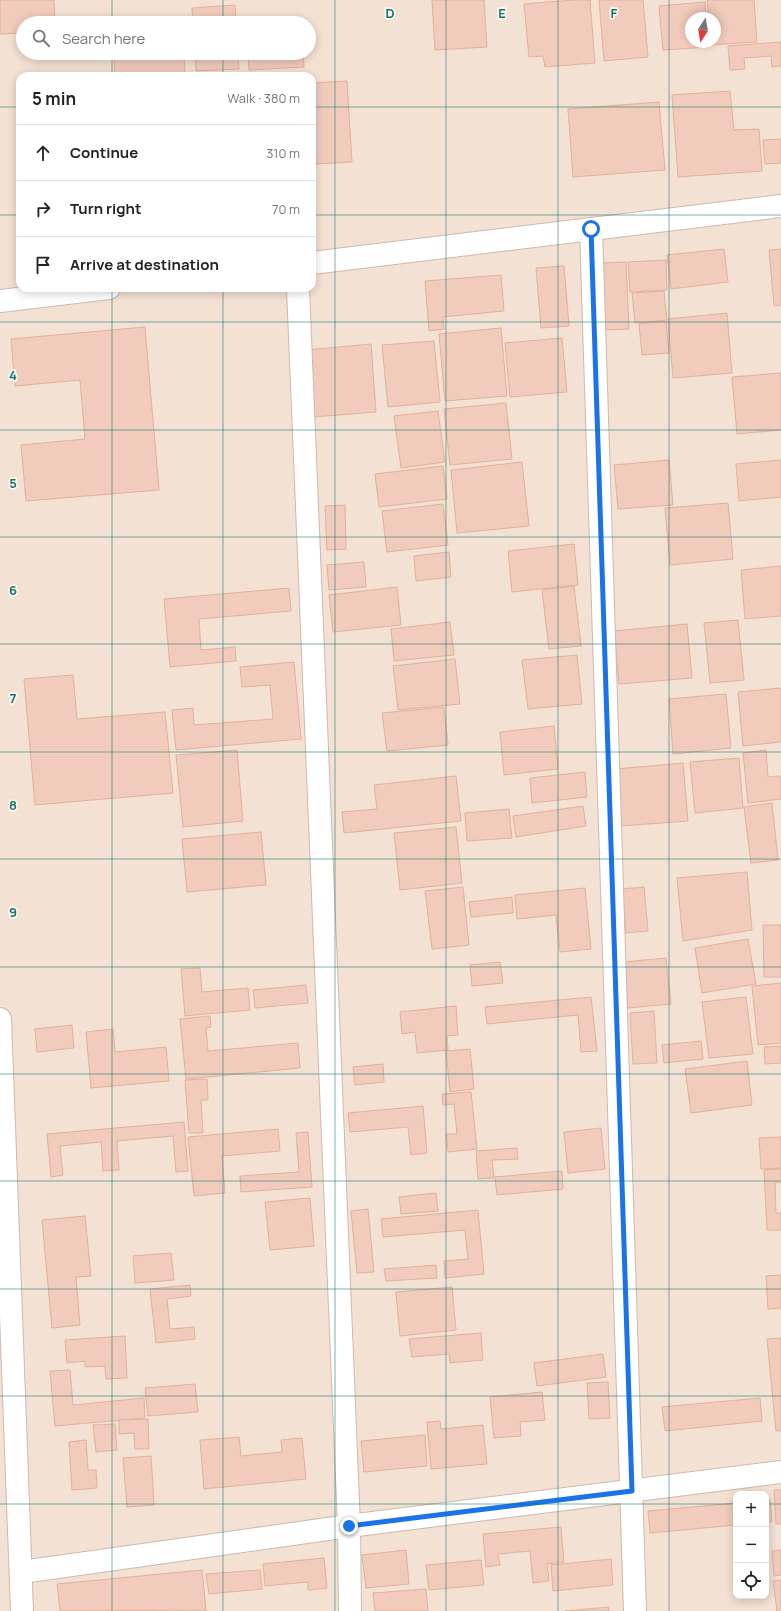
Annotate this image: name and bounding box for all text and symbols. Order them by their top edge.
text: D [385,4,395,22]
text: E [498,4,506,22]
text: F [611,4,618,22]
north arrow [685,12,721,48]
search box [16,16,316,60]
icon: search [30,27,52,49]
text: Search here [62,28,145,49]
text: 5 min [32,87,76,110]
text: Walk · 380 m [227,89,300,107]
icon: ahead [32,142,54,164]
text: Continue [70,142,138,163]
text: 310 m [266,144,300,162]
icon: right [32,198,54,220]
text: Turn right [70,198,141,219]
text: 70 m [272,200,300,218]
route start [582,220,600,238]
icon: arrive [32,254,54,276]
text: Arrive at destination [70,254,219,275]
text: 4 [9,366,17,384]
text: 5 [9,474,17,492]
text: 6 [9,581,17,599]
text: 7 [10,689,17,707]
text: 8 [9,796,17,814]
text: 9 [9,903,17,921]
map controls [733,1491,769,1599]
button: + [733,1491,769,1527]
route end [340,1517,358,1535]
button: − [733,1527,769,1563]
button: locate [733,1563,769,1599]

